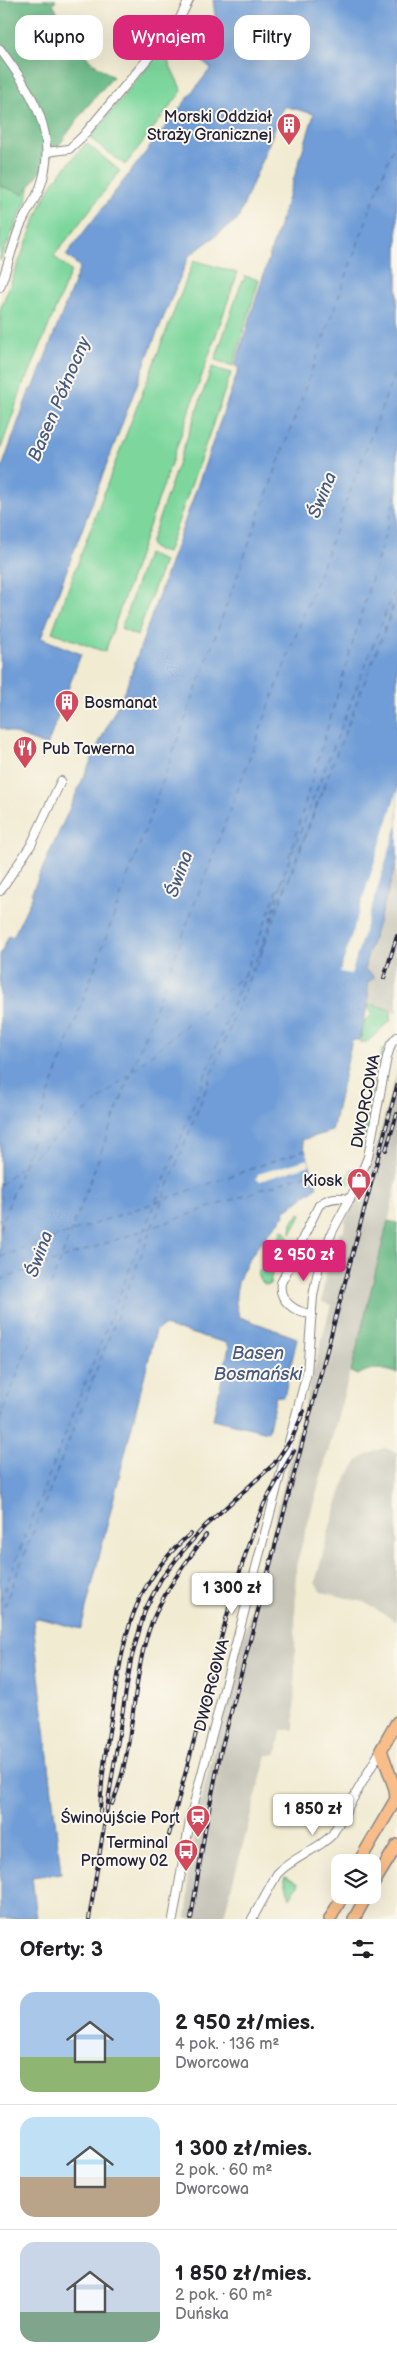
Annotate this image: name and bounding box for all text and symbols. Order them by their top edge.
chip: Kupno [15,15,103,60]
chip: Wynajem [113,15,224,60]
chip: Filtry [234,15,310,60]
place label: Morski Oddział Straży Granicznej [147,108,273,145]
building icon: Morski Oddział Straży Granicznej [276,112,302,146]
water label: Basen Północny [24,333,95,464]
water label: Świna [302,468,341,521]
building icon: Bosmanat [54,689,80,723]
place label: Bosmanat [84,694,157,713]
restaurant icon: Pub Tawerna [12,735,38,769]
place label: Pub Tawerna [42,740,135,759]
water label: Świna [160,847,198,900]
street label: DWORCOWA [348,1053,385,1150]
shop icon: Kiosk [346,1167,372,1201]
place label: Kiosk [303,1172,342,1191]
water label: Świna [20,1227,58,1280]
pin: 2 950 zł [252,1240,356,1282]
text: 2 950 zł [274,1246,334,1265]
water label: Basen Bosmański [214,1343,303,1385]
pin: 1 300 zł [180,1572,284,1615]
text: 1 300 zł [203,1579,261,1598]
street label: DWORCOWA [191,1637,234,1734]
pin: 1 850 zł [261,1794,365,1836]
text: 1 850 zł [284,1800,342,1819]
station icon: Świnoujście Port [185,1804,211,1838]
place label: Świnoujście Port [61,1807,180,1828]
place label: Terminal Promowy 02 [81,1834,169,1871]
bus stop icon: Terminal Promowy 02 [173,1838,199,1872]
map controls [331,1854,381,1904]
button: layers [331,1854,381,1904]
icon: filters [349,1935,377,1963]
text: Oferty: 3 [20,1937,103,1962]
text: 2 950 zł/mies. [175,2010,315,2035]
icon: home [60,2012,120,2072]
text: 4 pok. · 136 m² [175,2035,279,2054]
text: Dworcowa [175,2054,249,2073]
text: 1 300 zł/mies. [175,2136,312,2161]
icon: home [60,2137,120,2197]
text: 2 pok. · 60 m² [175,2161,273,2180]
text: Dworcowa [175,2180,249,2199]
text: 1 850 zł/mies. [175,2261,311,2286]
icon: home [60,2262,120,2322]
text: 2 pok. · 60 m² [175,2286,273,2305]
text: Duńska [175,2305,229,2324]

